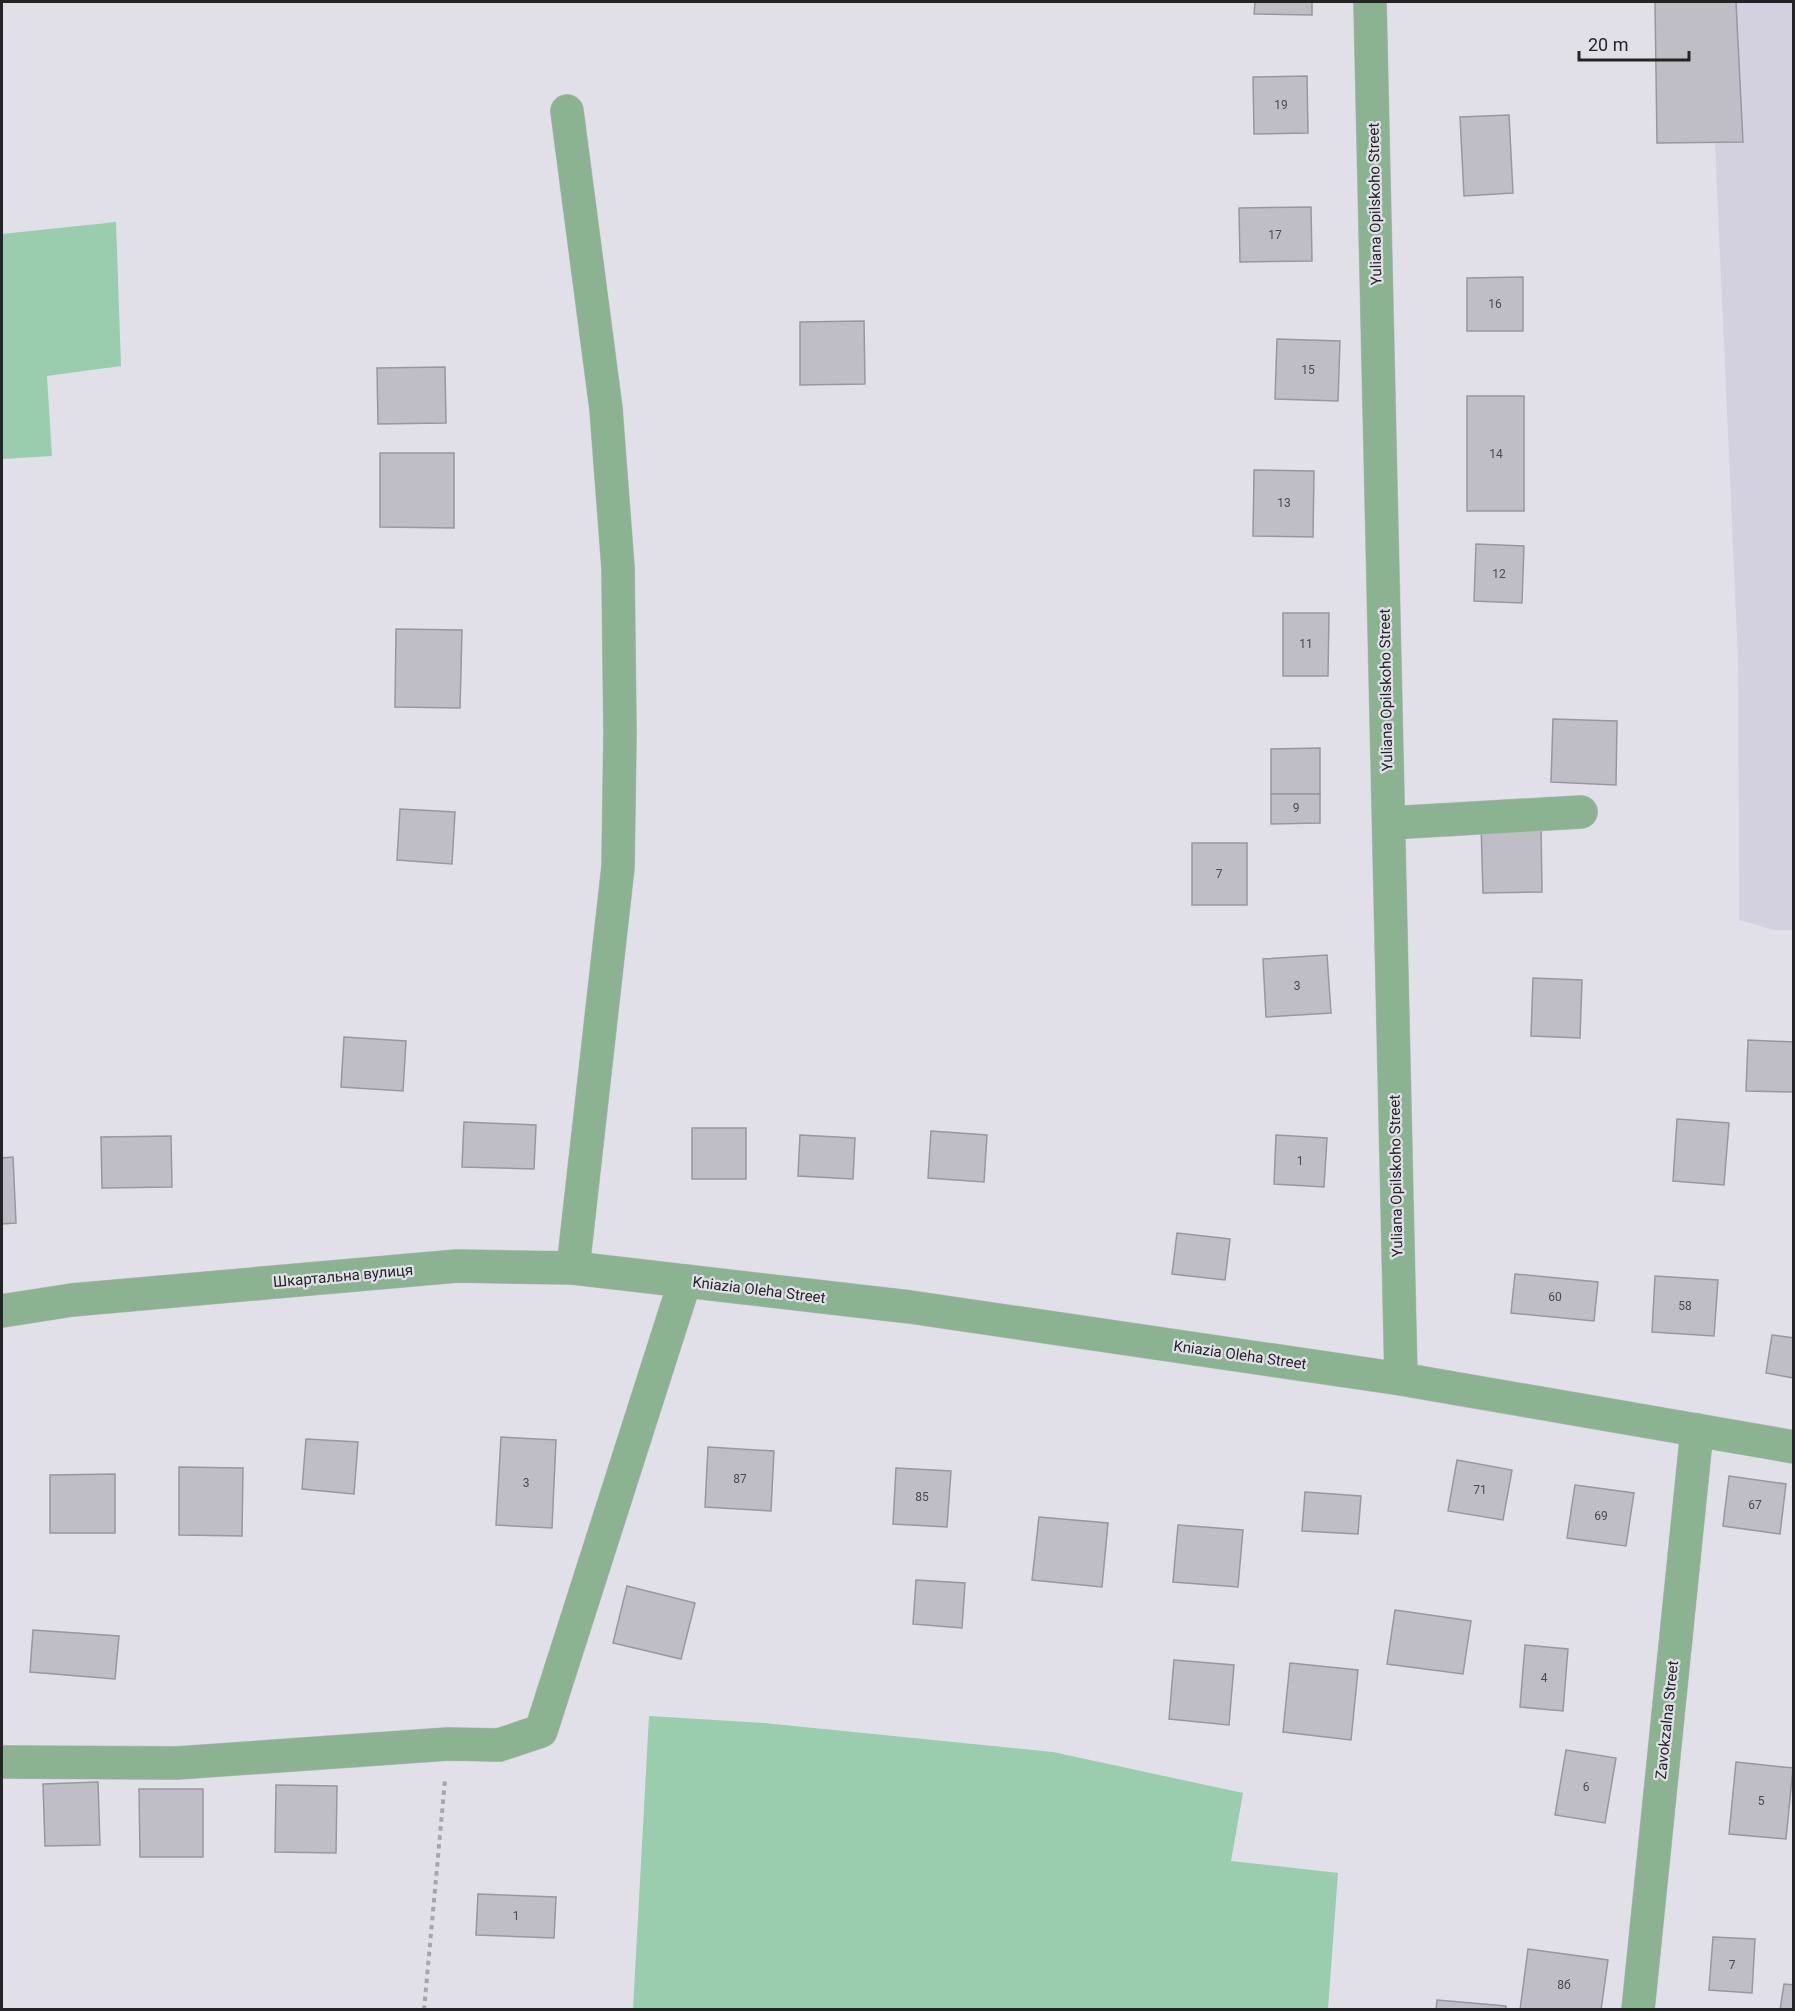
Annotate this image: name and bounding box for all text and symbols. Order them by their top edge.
scale bar [1579,24,1688,62]
text: 20 m [1588,34,1628,55]
house number: 19 [1274,98,1288,112]
street label: Yuliana Opilskoho Street [1365,122,1385,285]
house number: 17 [1268,228,1282,242]
house number: 16 [1488,297,1502,311]
house number: 15 [1301,363,1315,377]
house number: 14 [1489,447,1503,461]
house number: 13 [1277,496,1291,510]
house number: 12 [1492,567,1506,581]
street label: Yuliana Opilskoho Street [1376,608,1396,771]
house number: 11 [1299,637,1313,651]
house number: 9 [1293,801,1299,815]
house number: 7 [1216,867,1223,881]
house number: 3 [1294,979,1300,993]
street label: Yuliana Opilskoho Street [1386,1094,1406,1257]
house number: 1 [1297,1154,1303,1168]
street label: Шкартальна вулиця [272,1261,414,1291]
street label: Kniazia Oleha Street [691,1273,827,1307]
house number: 60 [1548,1290,1562,1304]
house number: 58 [1678,1299,1692,1313]
street label: Kniazia Oleha Street [1172,1337,1308,1373]
house number: 87 [733,1472,747,1486]
house number: 3 [523,1476,529,1490]
house number: 71 [1473,1483,1487,1497]
house number: 85 [915,1490,929,1504]
house number: 67 [1748,1498,1762,1512]
house number: 69 [1594,1509,1608,1523]
street label: Zavokzalna Street [1652,1660,1682,1780]
house number: 4 [1541,1671,1548,1685]
house number: 6 [1583,1780,1590,1794]
house number: 5 [1758,1794,1765,1808]
house number: 1 [513,1909,519,1923]
house number: 7 [1729,1958,1736,1972]
house number: 8б [1557,1978,1571,1992]

